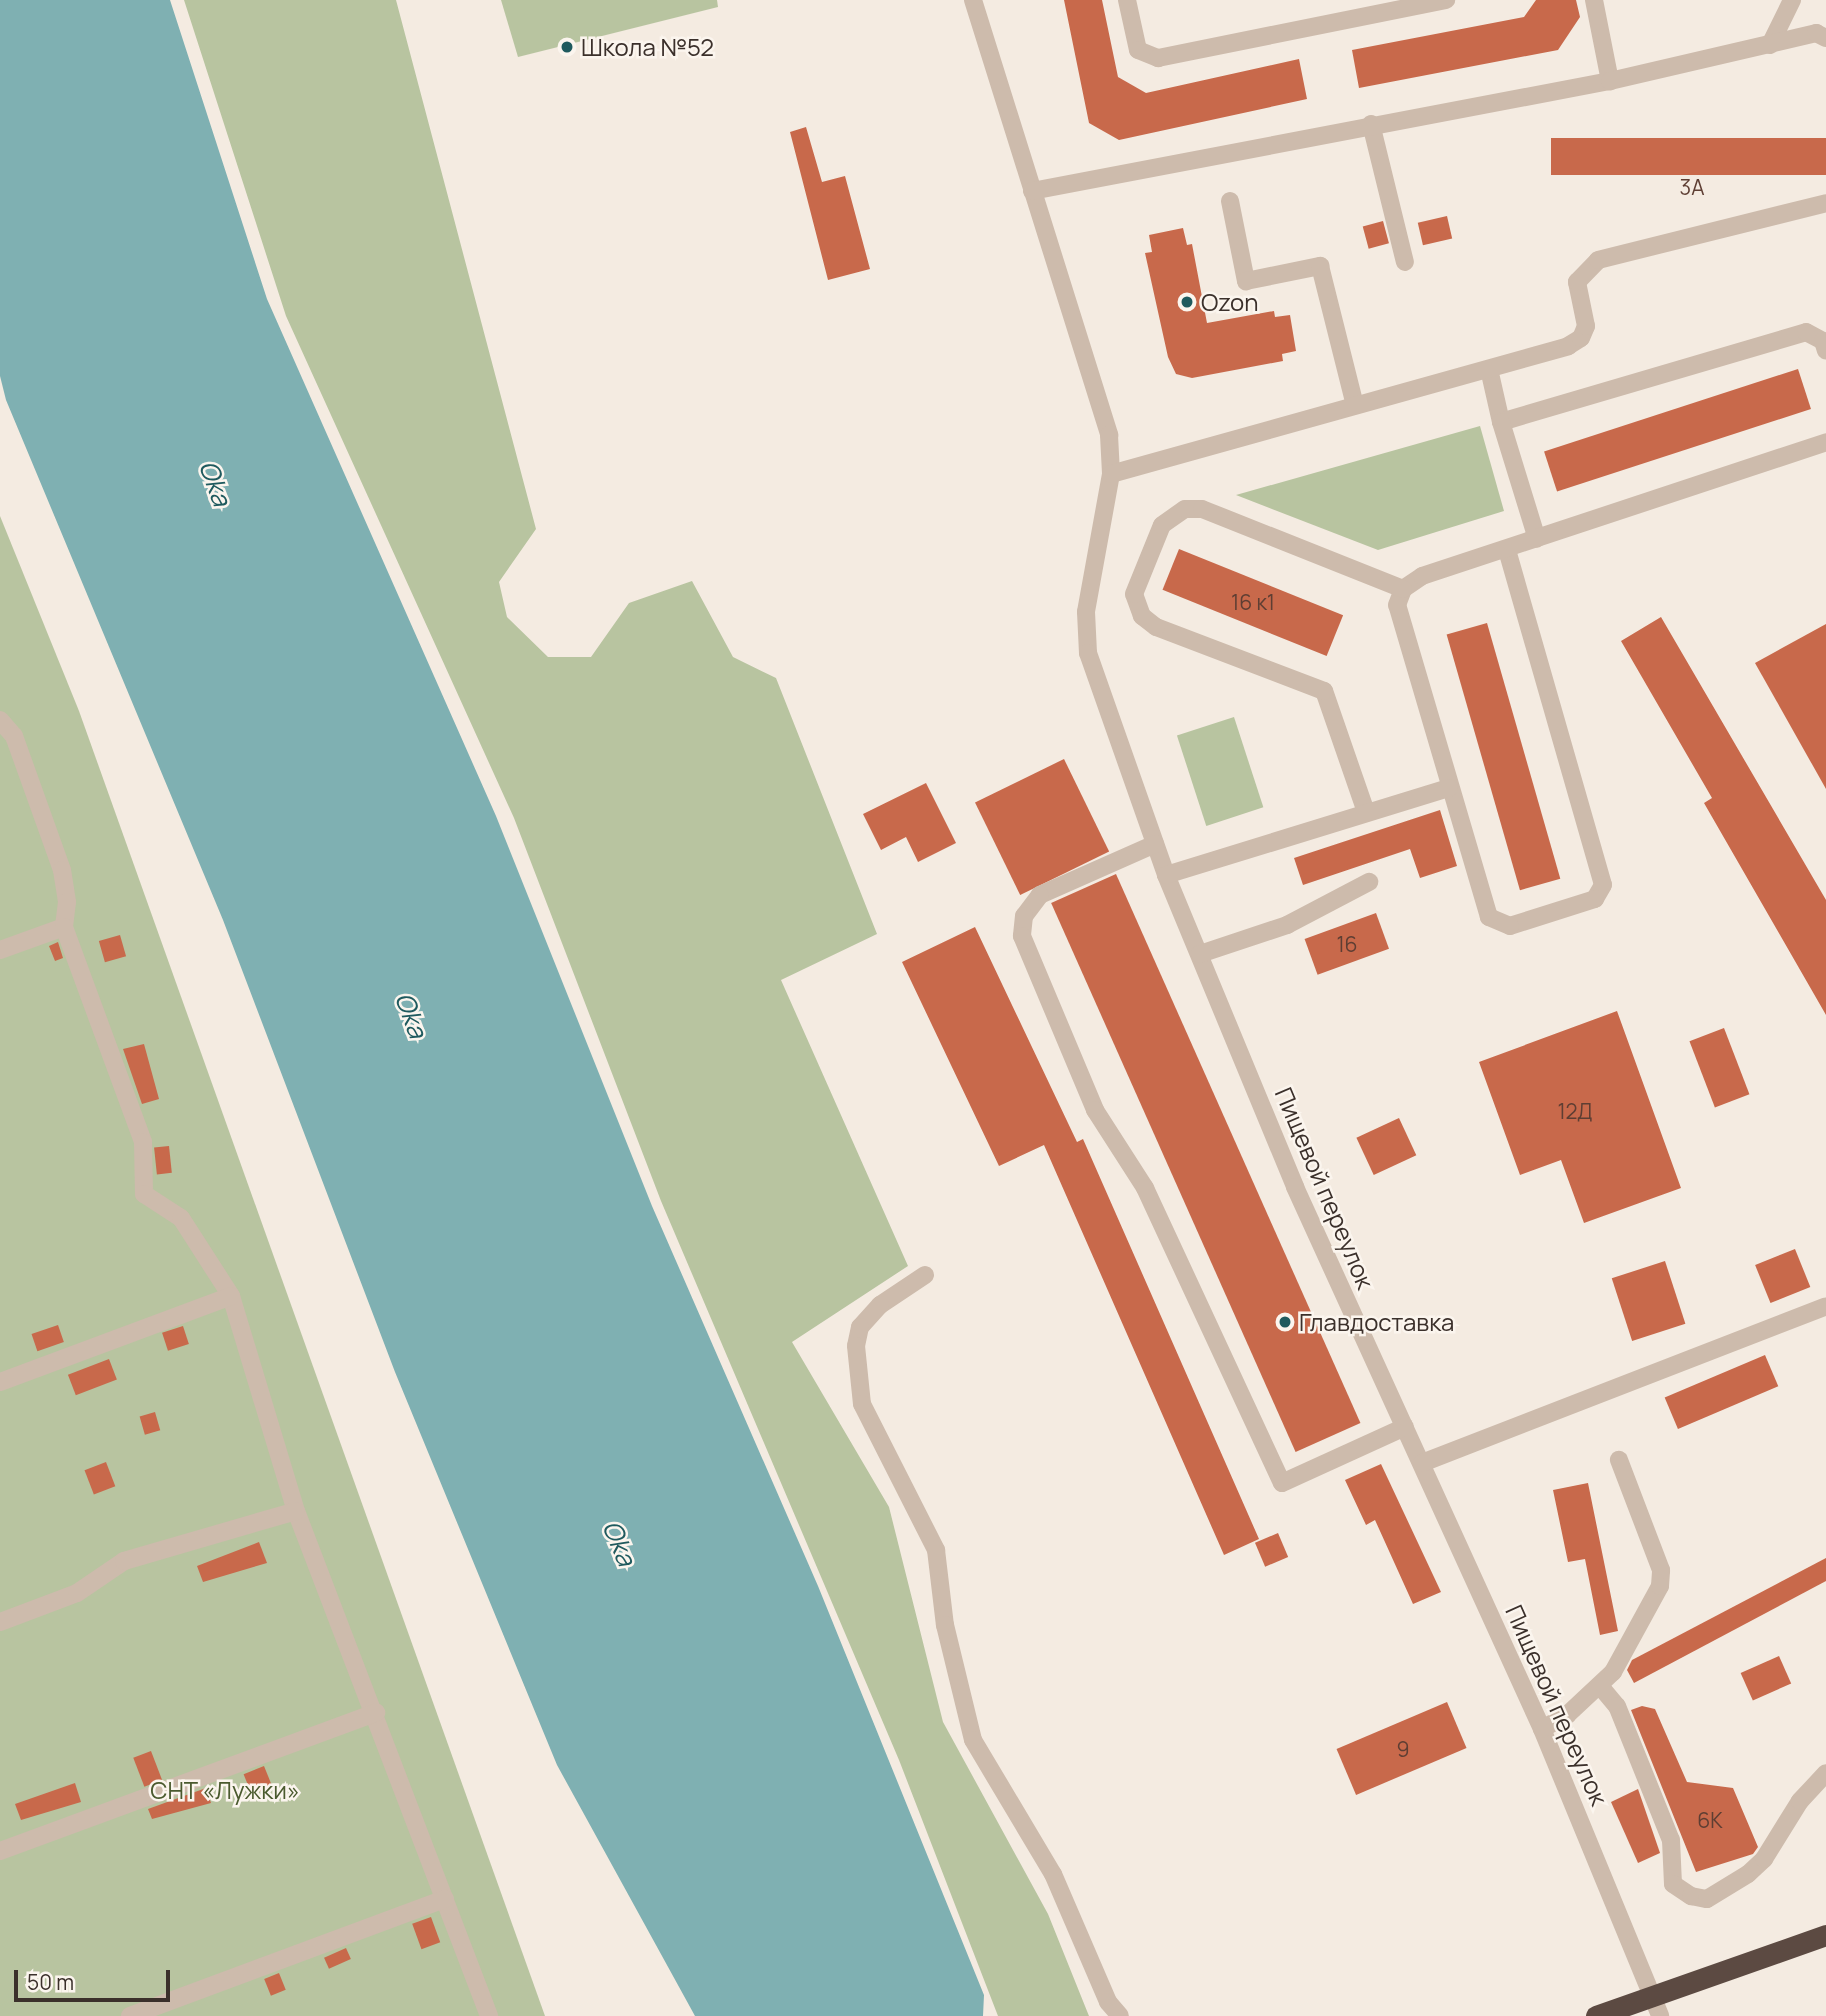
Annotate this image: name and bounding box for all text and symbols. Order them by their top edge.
place label: Школа №52 [581,33,714,61]
marker: Школа №52 [559,39,575,55]
house number: 3А [1680,174,1704,200]
place label: Ozon [1201,288,1259,316]
marker: Ozon [1179,294,1195,310]
water label: Oka [192,456,238,510]
house number: 16 к1 [1231,589,1275,615]
house number: 16 [1336,931,1358,957]
water label: Oka [388,988,434,1042]
street label: Пищевой переулок [1270,1083,1380,1293]
house number: 12Д [1557,1098,1593,1124]
place label: Главдоставка [1299,1308,1454,1336]
marker: Главдоставка [1277,1314,1293,1330]
water label: Oka [596,1516,642,1570]
street label: Пищевой переулок [1500,1600,1614,1810]
house number: 9 [1396,1736,1410,1762]
park label: СНТ «Лужки» [150,1776,300,1804]
house number: 6К [1697,1807,1723,1833]
scale bar [18,1956,173,2000]
text: 50 m [27,1968,74,1996]

